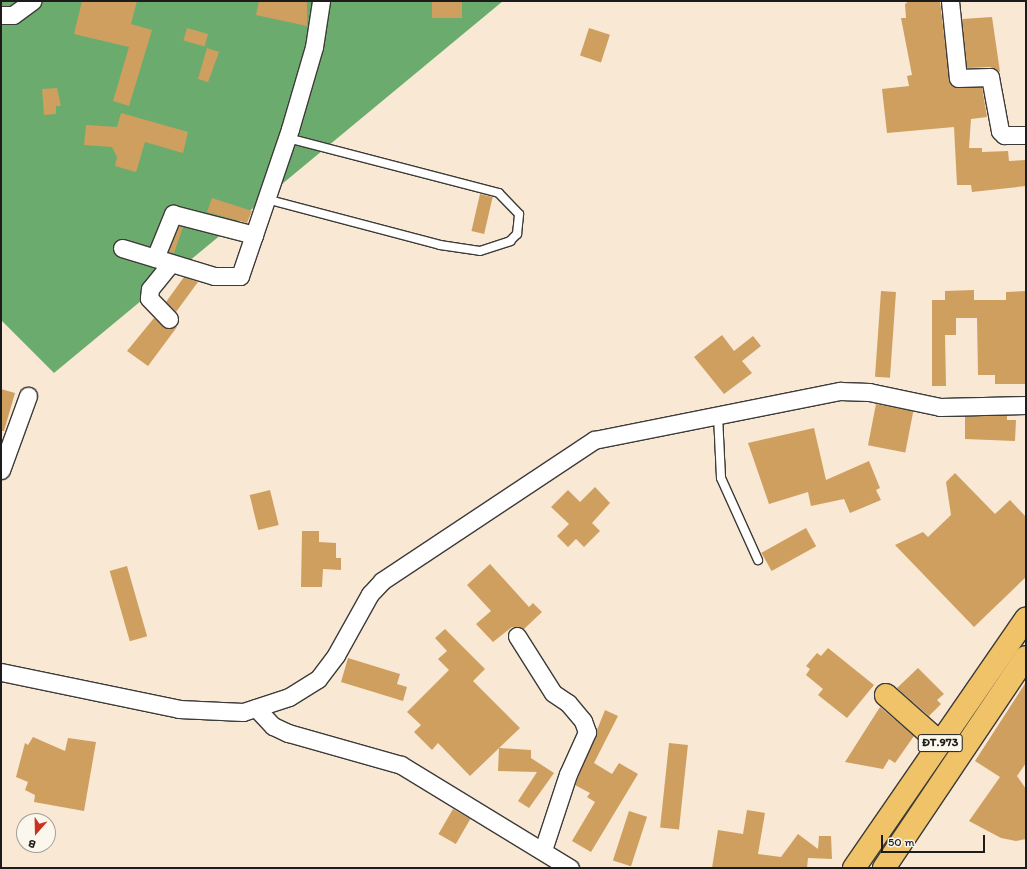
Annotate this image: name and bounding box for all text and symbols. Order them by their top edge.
road number: ĐT.973 [917,733,963,753]
north arrow [16,813,56,853]
scale bar [883,827,987,853]
text: 50 m [888,835,914,849]
text: B [27,836,38,851]

